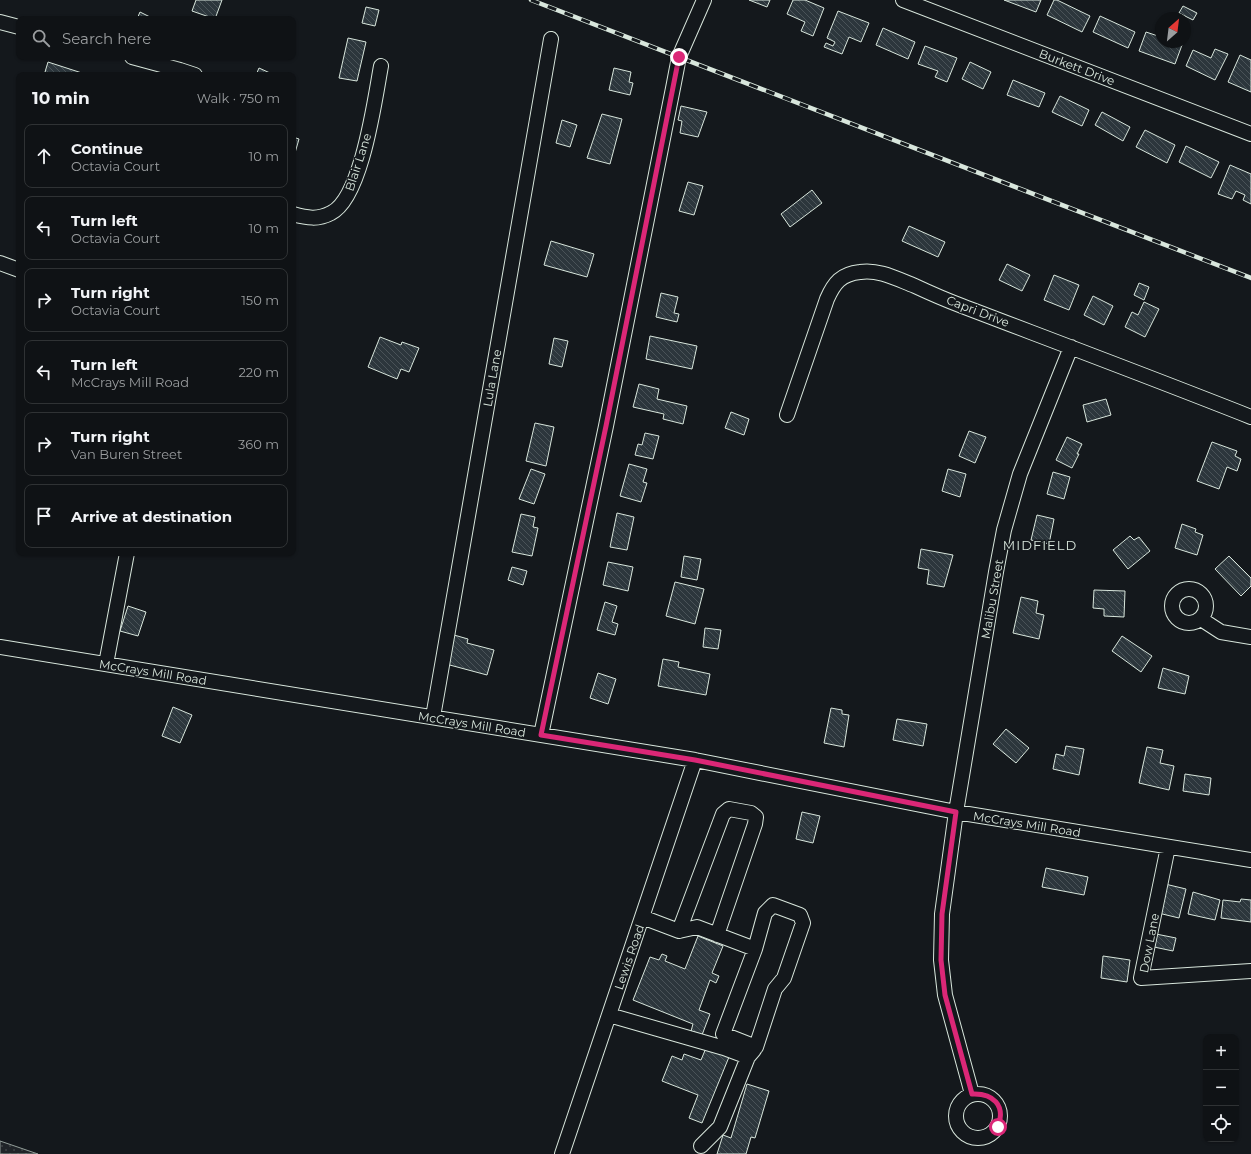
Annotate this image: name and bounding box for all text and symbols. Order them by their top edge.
north arrow [1155,12,1191,48]
search box [16,16,296,60]
icon: search [30,27,52,49]
text: Search here [62,29,151,48]
street label: Burkett Drive [1037,46,1117,88]
route end [670,48,688,66]
text: 10 min [32,88,90,108]
text: Walk · 750 m [197,90,280,106]
street label: Blair Lane [342,131,374,193]
text: Continue [71,139,143,158]
icon: ahead [33,145,55,167]
text: 10 m [249,148,279,164]
text: Octavia Court [71,158,160,174]
text: Turn left [71,211,138,230]
icon: left [33,217,55,239]
text: 10 m [249,220,279,236]
text: Octavia Court [71,230,160,246]
text: Turn right [71,283,150,302]
icon: right [33,289,55,311]
text: 150 m [241,292,279,308]
street label: Capri Drive [944,292,1012,330]
text: Octavia Court [71,302,160,318]
street label: Lula Lane [480,348,504,408]
text: Turn left [71,355,138,374]
icon: left [33,361,55,383]
text: 220 m [238,364,279,380]
text: McCrays Mill Road [71,374,189,390]
text: Turn right [71,427,150,446]
icon: right [33,433,55,455]
text: 360 m [238,436,279,452]
text: Van Buren Street [71,446,182,462]
icon: arrive [33,505,55,527]
text: Arrive at destination [71,507,232,526]
district label: MIDFIELD [1003,537,1077,553]
street label: Malibu Street [978,558,1006,640]
street label: McCrays Mill Road [98,656,208,688]
street label: McCrays Mill Road [417,708,527,740]
street label: McCrays Mill Road [972,808,1082,840]
street label: Dow Lane [1136,912,1162,974]
street label: Lewis Road [611,922,647,992]
map controls [1203,1034,1239,1142]
button: + [1203,1034,1239,1070]
button: − [1203,1070,1239,1106]
button: locate [1203,1106,1239,1142]
route start [989,1118,1007,1136]

